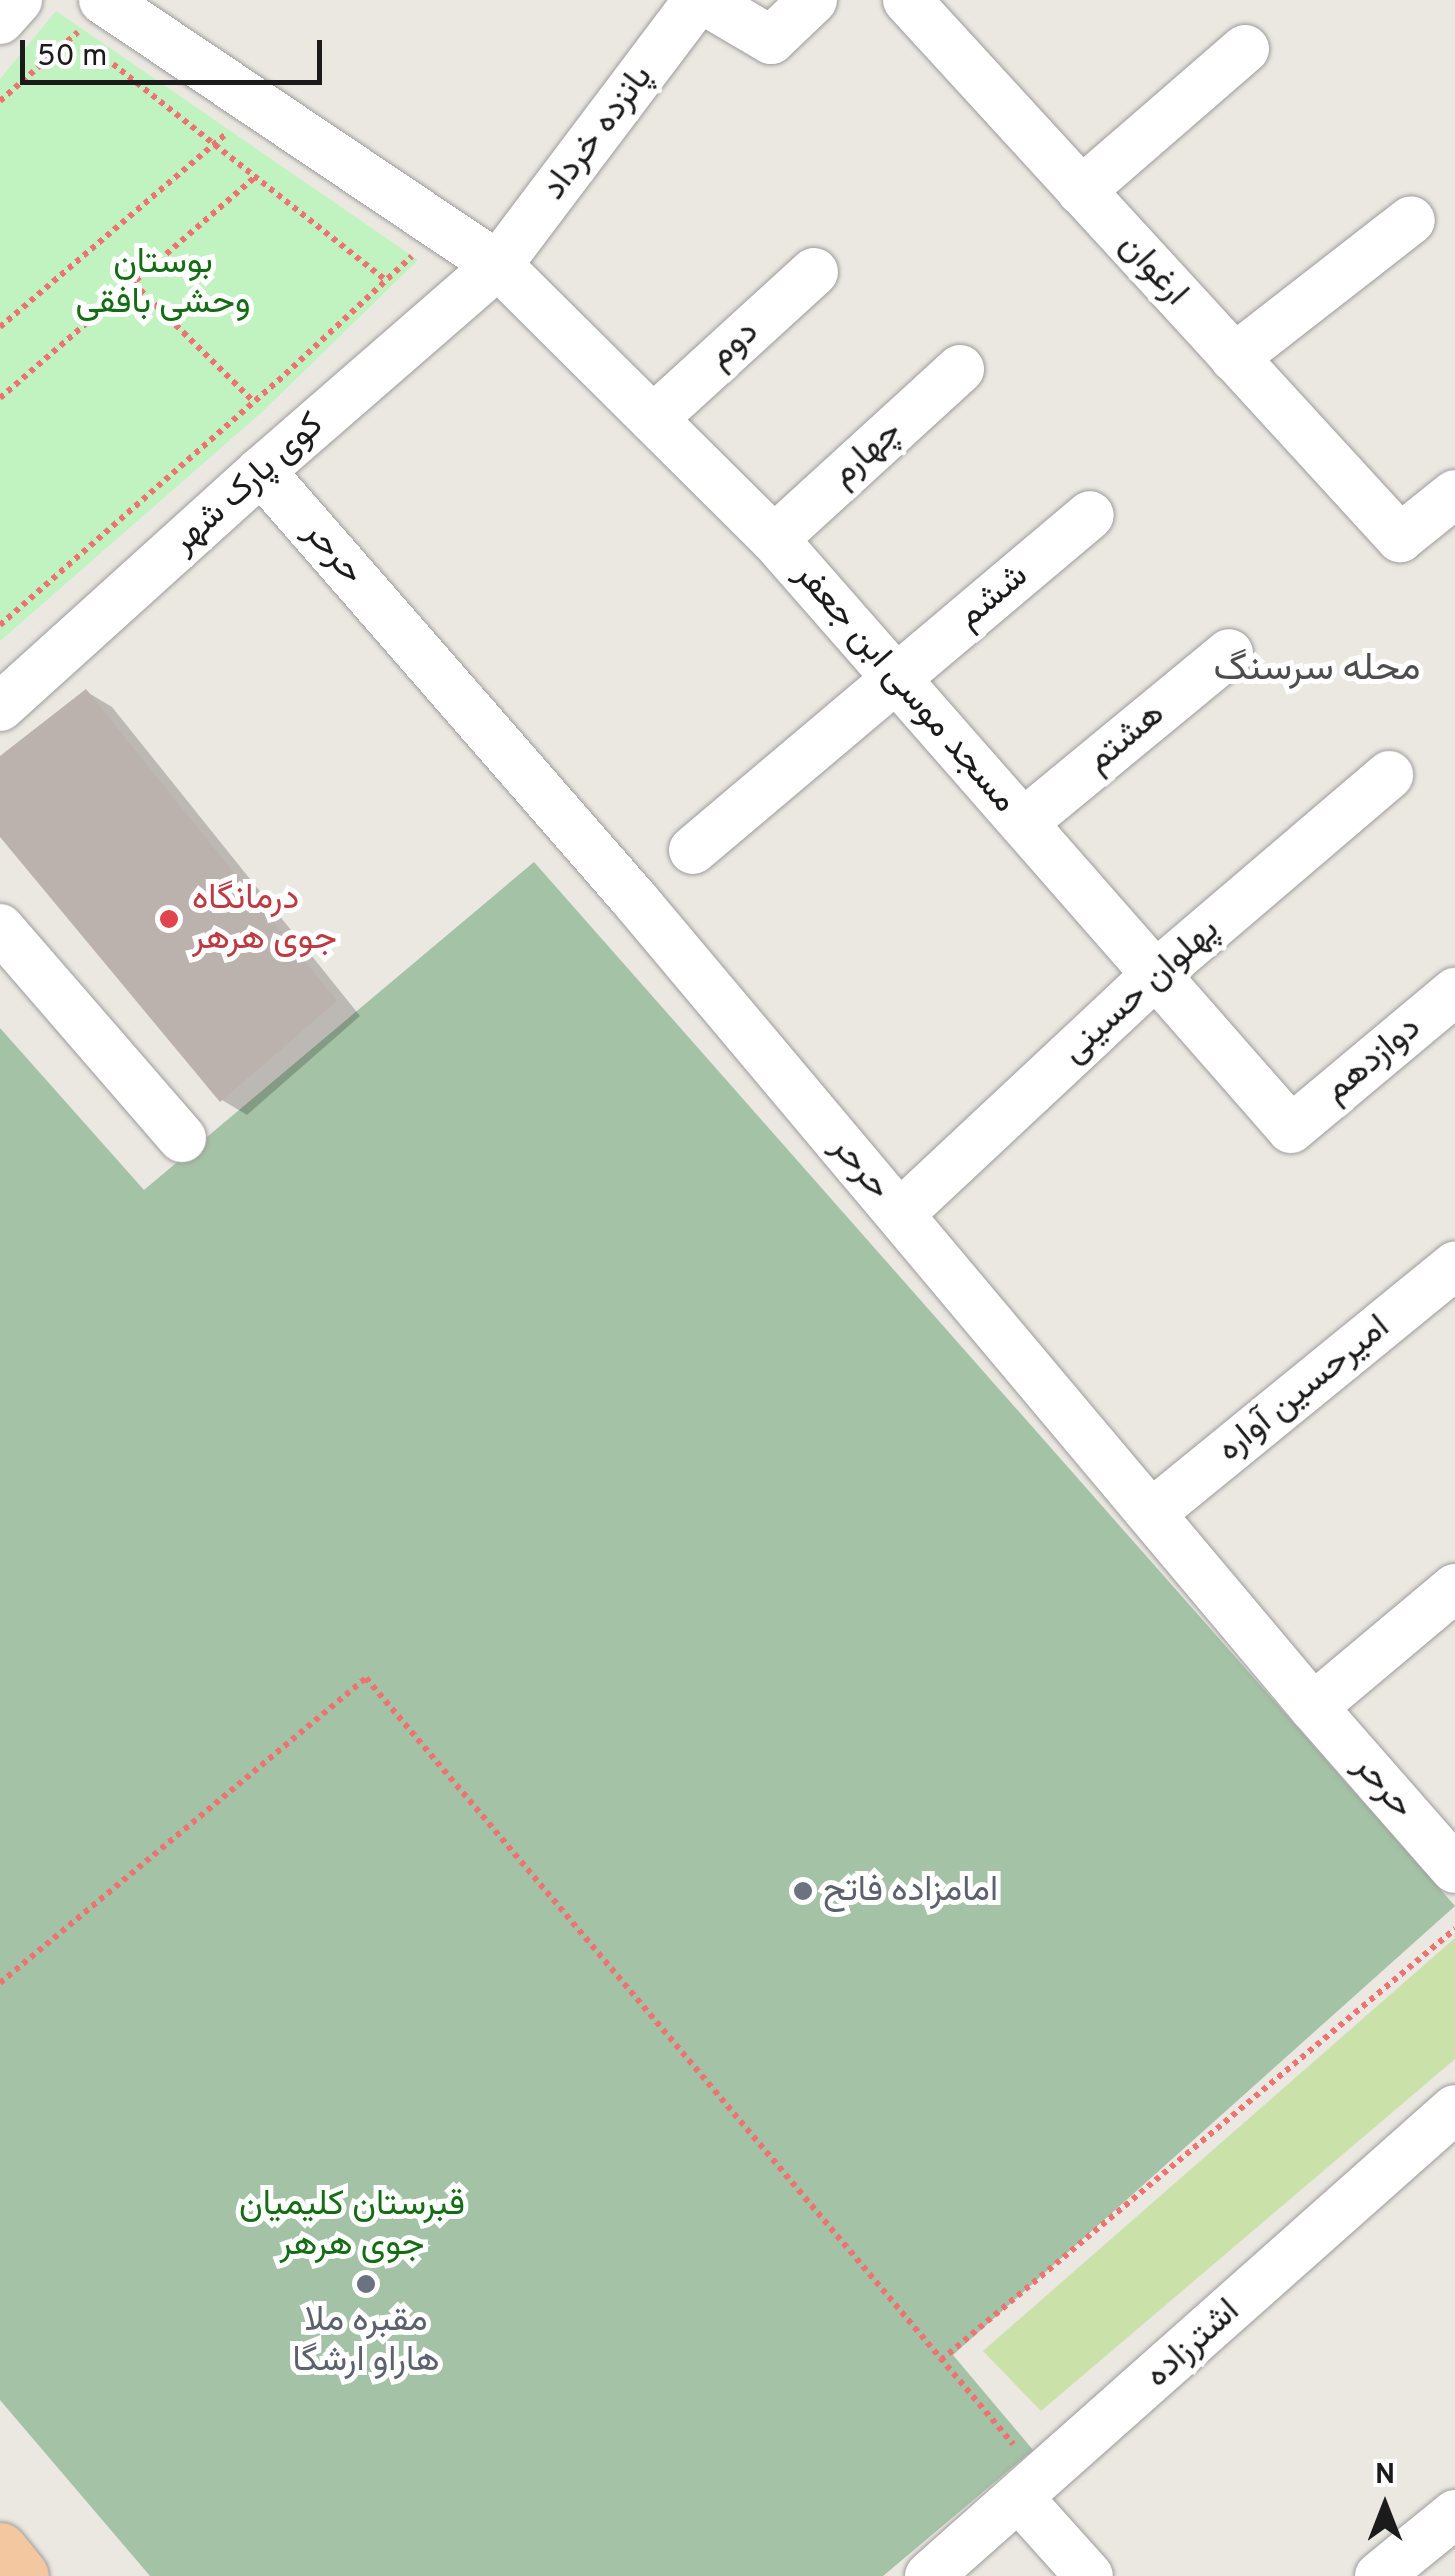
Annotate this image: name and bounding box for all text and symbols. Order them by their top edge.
scale bar [25,20,328,82]
text: 50 m [37,39,107,76]
street label: پانزده خرداد [534,57,662,209]
street label: ارغوان [1110,225,1196,315]
park label: بوستان وحشی بافقی [75,242,251,324]
street label: دوم [700,312,768,378]
street label: کوی پارک شهر [163,405,333,563]
street label: چهارم [823,412,911,496]
street label: حرحر [294,512,372,594]
street label: مسجد موسی ابن جعفر [785,554,1025,822]
street label: ششم [949,555,1037,639]
district label: محله سرسنگ [1213,647,1421,693]
street label: هشتم [1079,693,1173,783]
place label: درمانگاه جوی هرهر [192,878,337,960]
marker: درمانگاه جوی هرهر [156,906,182,932]
street label: پهلوان حسینی [1054,909,1228,1073]
street label: دوازدهم [1316,1008,1430,1112]
street label: حرحر [821,1127,899,1209]
street label: امیرحسین آواره [1210,1307,1398,1471]
street label: حرحر [1344,1746,1422,1828]
place label: امامزاده فاتح [823,1870,998,1912]
marker: امامزاده فاتح [792,1880,814,1902]
park label: قبرستان کلیمیان جوی هرهر [239,2184,465,2266]
marker: مقبره ملا هاراو ارشگا [355,2273,377,2295]
street label: اشترزاده [1137,2291,1249,2397]
place label: مقبره ملا هاراو ارشگا [293,2300,439,2382]
north arrow [1335,2456,1435,2556]
text: N [1375,2458,1395,2494]

